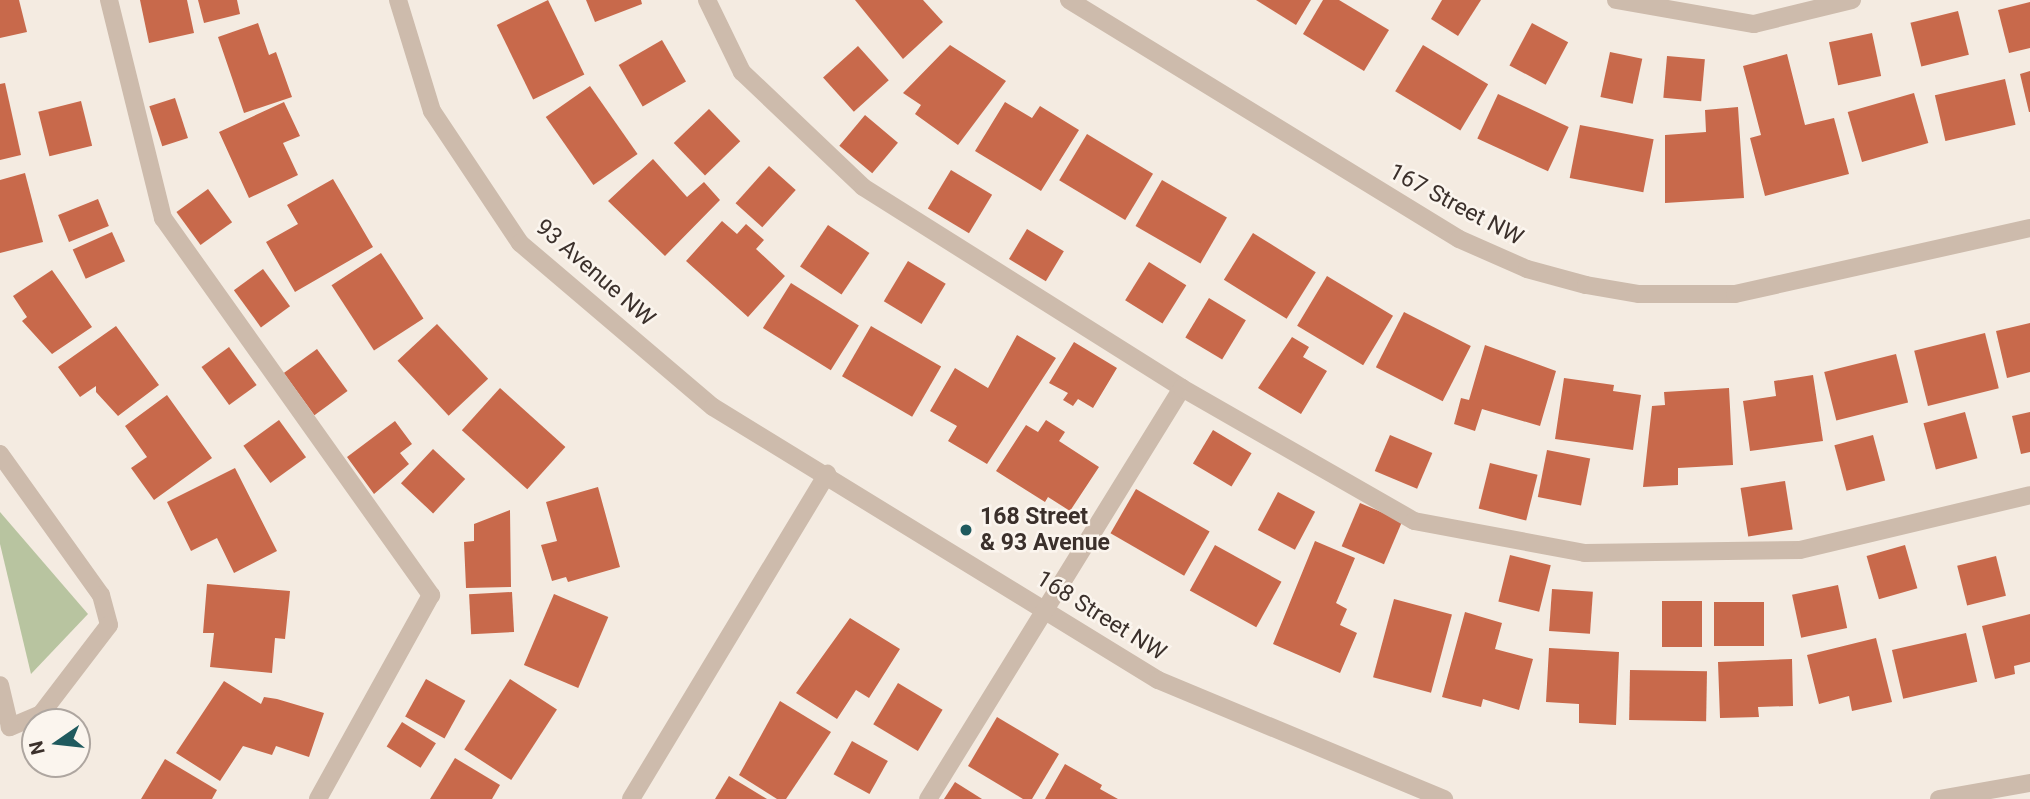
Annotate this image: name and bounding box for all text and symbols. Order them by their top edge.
street label: 167 Street NW [1384,158,1528,252]
street label: 93 Avenue NW [530,214,660,332]
place label: 168 Street & 93 Avenue [980,503,1110,557]
marker: 168 Street & 93 Avenue [958,522,974,538]
street label: 168 Street NW [1031,565,1171,667]
north arrow [21,708,91,778]
text: N [24,738,50,757]

